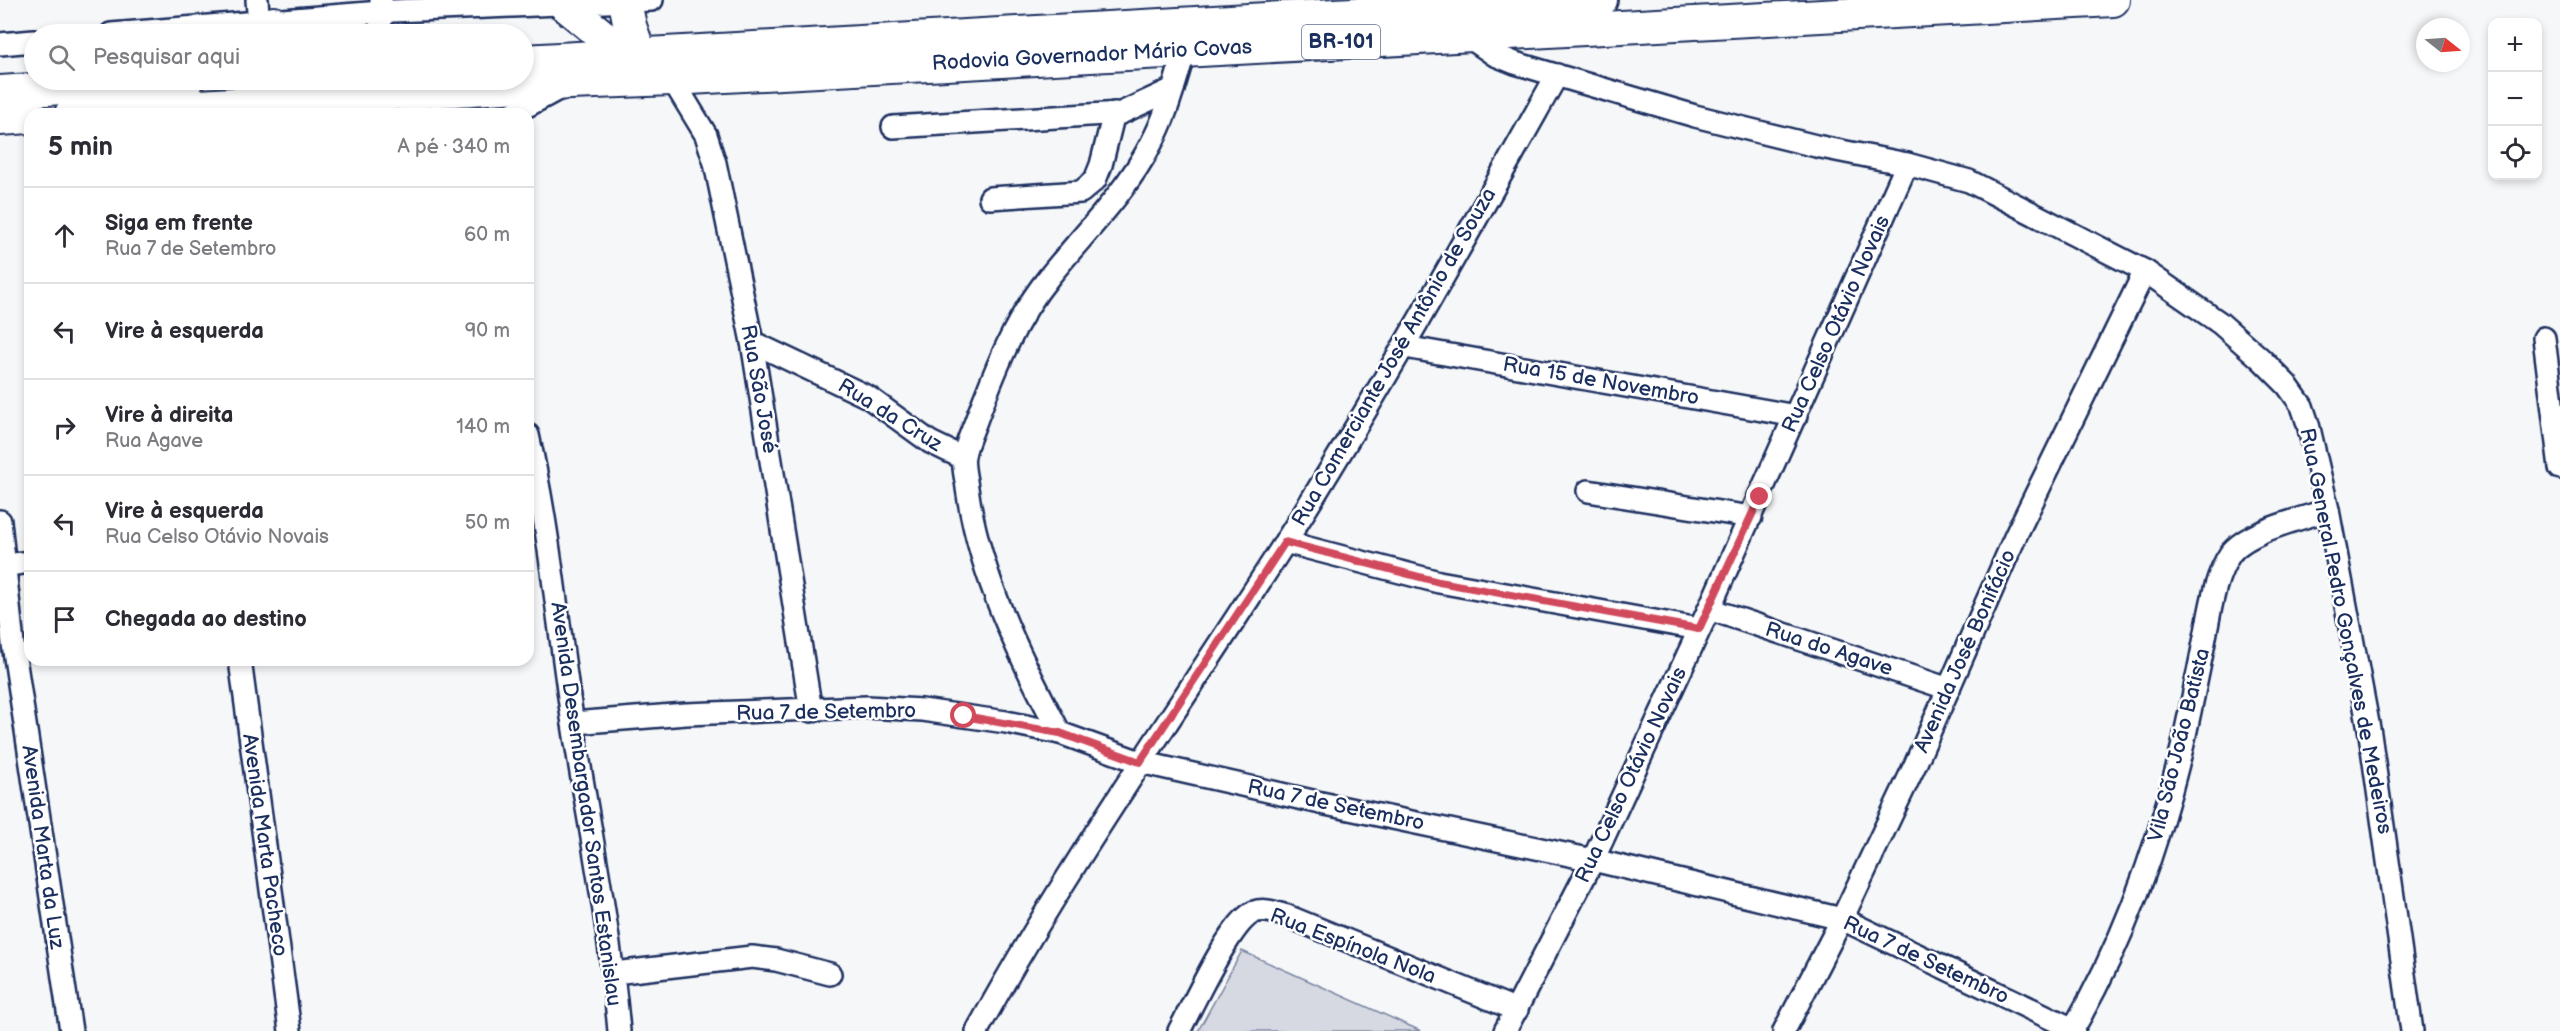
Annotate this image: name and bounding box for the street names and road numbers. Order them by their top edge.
road number: BR-101 [1302,25,1380,59]
street label: Rodovia Governador Mário Covas [931,34,1253,76]
street label: Rua Comerciante José Antônio de Souza [1287,184,1501,530]
street label: Rua Celso Otávio Novais [1777,211,1895,437]
street label: Rua São José [735,323,783,456]
street label: Rua 15 de Novembro [1501,351,1701,411]
street label: Rua da Cruz [833,373,947,457]
street label: Rua General Pedro Gonçalves de Medeiros [2294,426,2398,836]
street label: Avenida José Bonifácio [1909,546,2021,756]
street label: Avenida Desembargador Santos Estanislau [545,600,627,1008]
street label: Rua do Agave [1762,617,1896,681]
street label: Vila São João Batista [2143,646,2215,844]
street label: Rua Celso Otávio Novais [1570,663,1692,887]
street label: Rua 7 de Setembro [736,698,916,726]
street label: Avenida Marta Pacheco [237,732,293,958]
street label: Avenida Marta da Luz [16,743,70,951]
street label: Rua 7 de Setembro [1245,774,1427,836]
street label: Rua Espínola Nola [1267,903,1439,989]
street label: Rua 7 de Setembro [1839,911,2013,1009]

